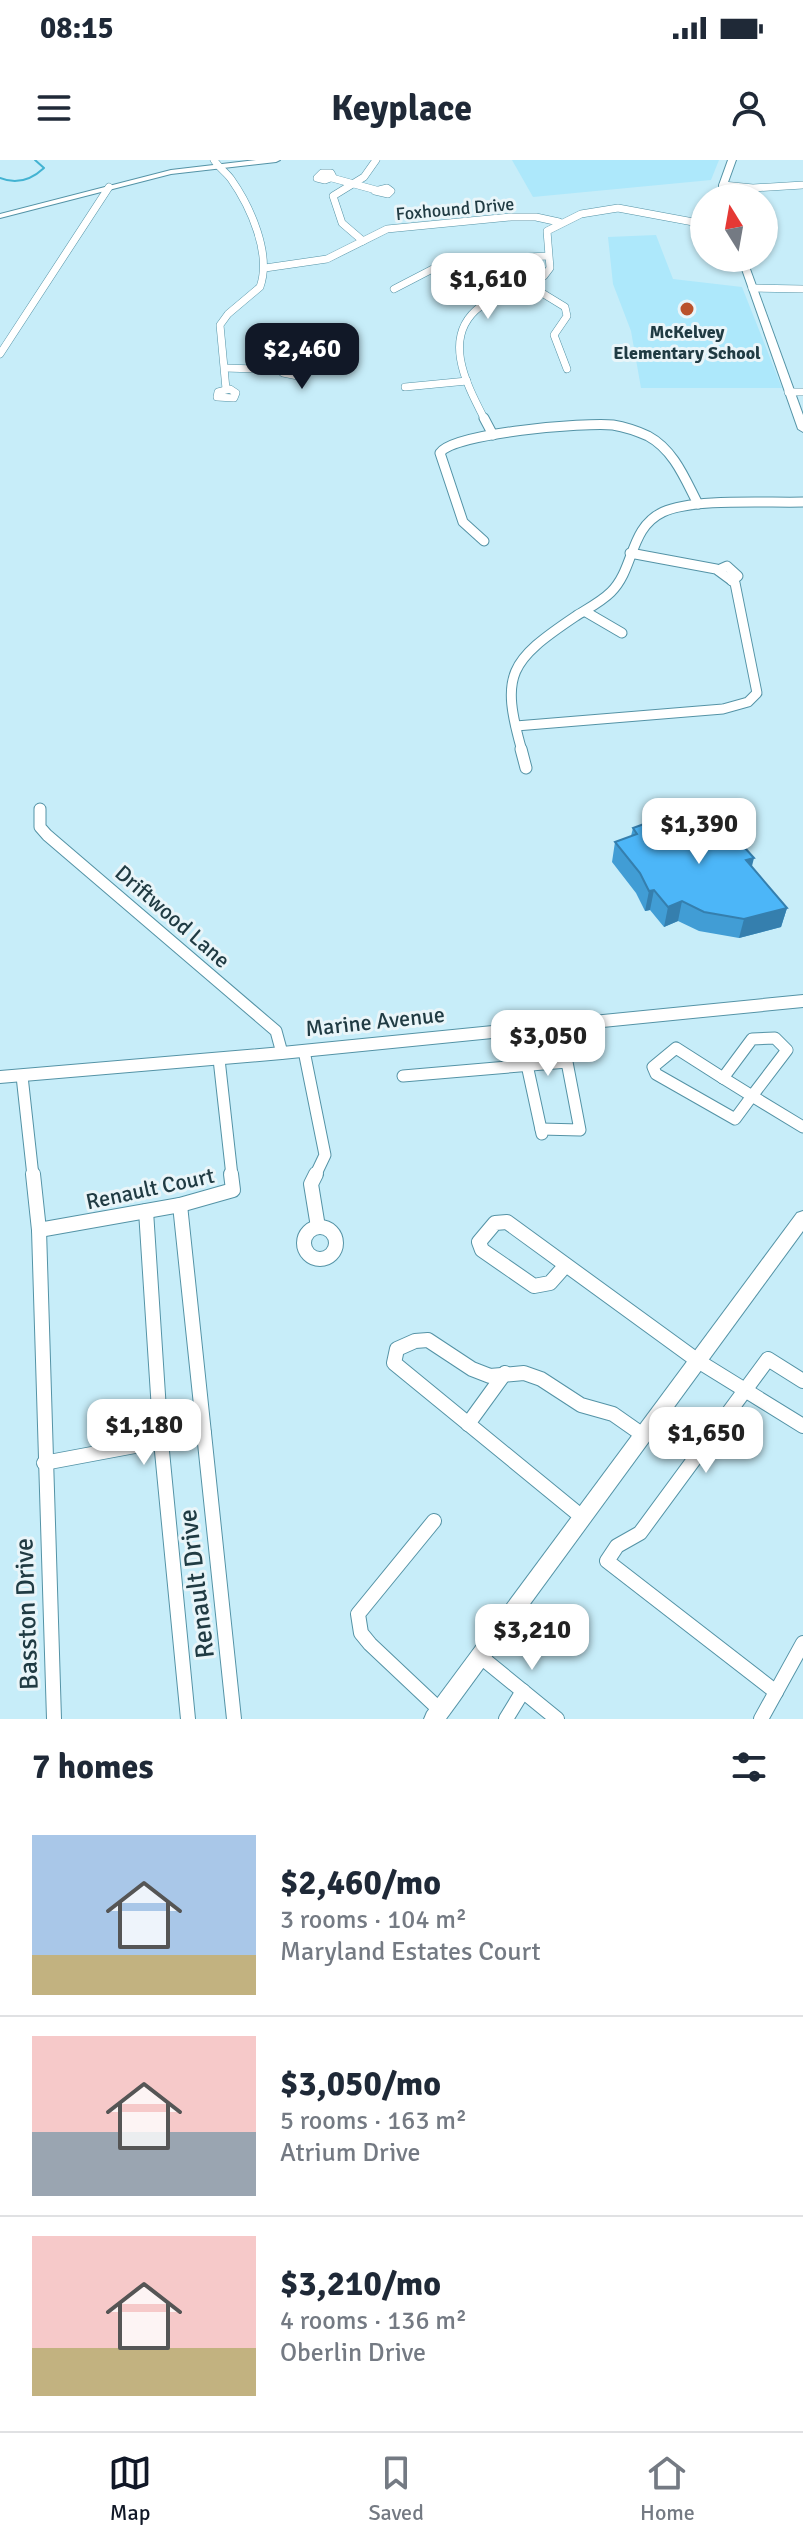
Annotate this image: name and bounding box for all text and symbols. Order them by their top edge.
text: 08:15 [40,10,114,47]
icon: menu [32,86,76,130]
text: Keyplace [331,86,472,131]
icon: person [727,86,771,130]
north arrow [690,184,778,272]
map controls [690,184,778,272]
street label: Foxhound Drive [395,193,515,225]
pin: $1,610 [423,253,553,321]
text: $1,610 [449,263,527,295]
marker: McKelvey Elementary School [678,300,696,318]
place label: McKelvey Elementary School [613,321,761,364]
pin: $2,460 [237,323,367,391]
text: $2,460 [263,333,341,365]
pin: $1,390 [634,798,764,866]
text: $1,390 [660,808,738,840]
street label: Driftwood Lane [110,859,236,974]
street label: Marine Avenue [304,1001,446,1042]
pin: $3,050 [483,1010,613,1078]
text: $3,050 [509,1020,587,1052]
street label: Renault Court [83,1162,217,1215]
pin: $1,180 [79,1399,209,1467]
pin: $1,650 [641,1407,771,1475]
text: $1,180 [105,1409,183,1441]
text: $1,650 [667,1417,745,1449]
street label: Renault Drive [172,1507,222,1660]
street label: Basston Drive [8,1537,46,1691]
pin: $3,210 [467,1604,597,1672]
text: $3,210 [493,1614,571,1646]
icon: filters [727,1745,771,1789]
text: 7 homes [32,1746,153,1788]
text: $2,460/mo [280,1862,441,1904]
icon: home [96,1867,192,1963]
text: 3 rooms · 104 m² [280,1904,467,1936]
text: Maryland Estates Court [280,1936,541,1968]
text: $3,050/mo [280,2063,441,2105]
icon: home [96,2068,192,2164]
text: 5 rooms · 163 m² [280,2105,467,2137]
text: Atrium Drive [280,2137,420,2169]
text: $3,210/mo [280,2263,441,2305]
icon: home [96,2268,192,2364]
text: 4 rooms · 136 m² [280,2305,467,2337]
text: Oberlin Drive [280,2337,426,2369]
tab: Map [108,2451,152,2526]
tab: Saved [368,2451,424,2526]
tab: Home [640,2451,695,2526]

